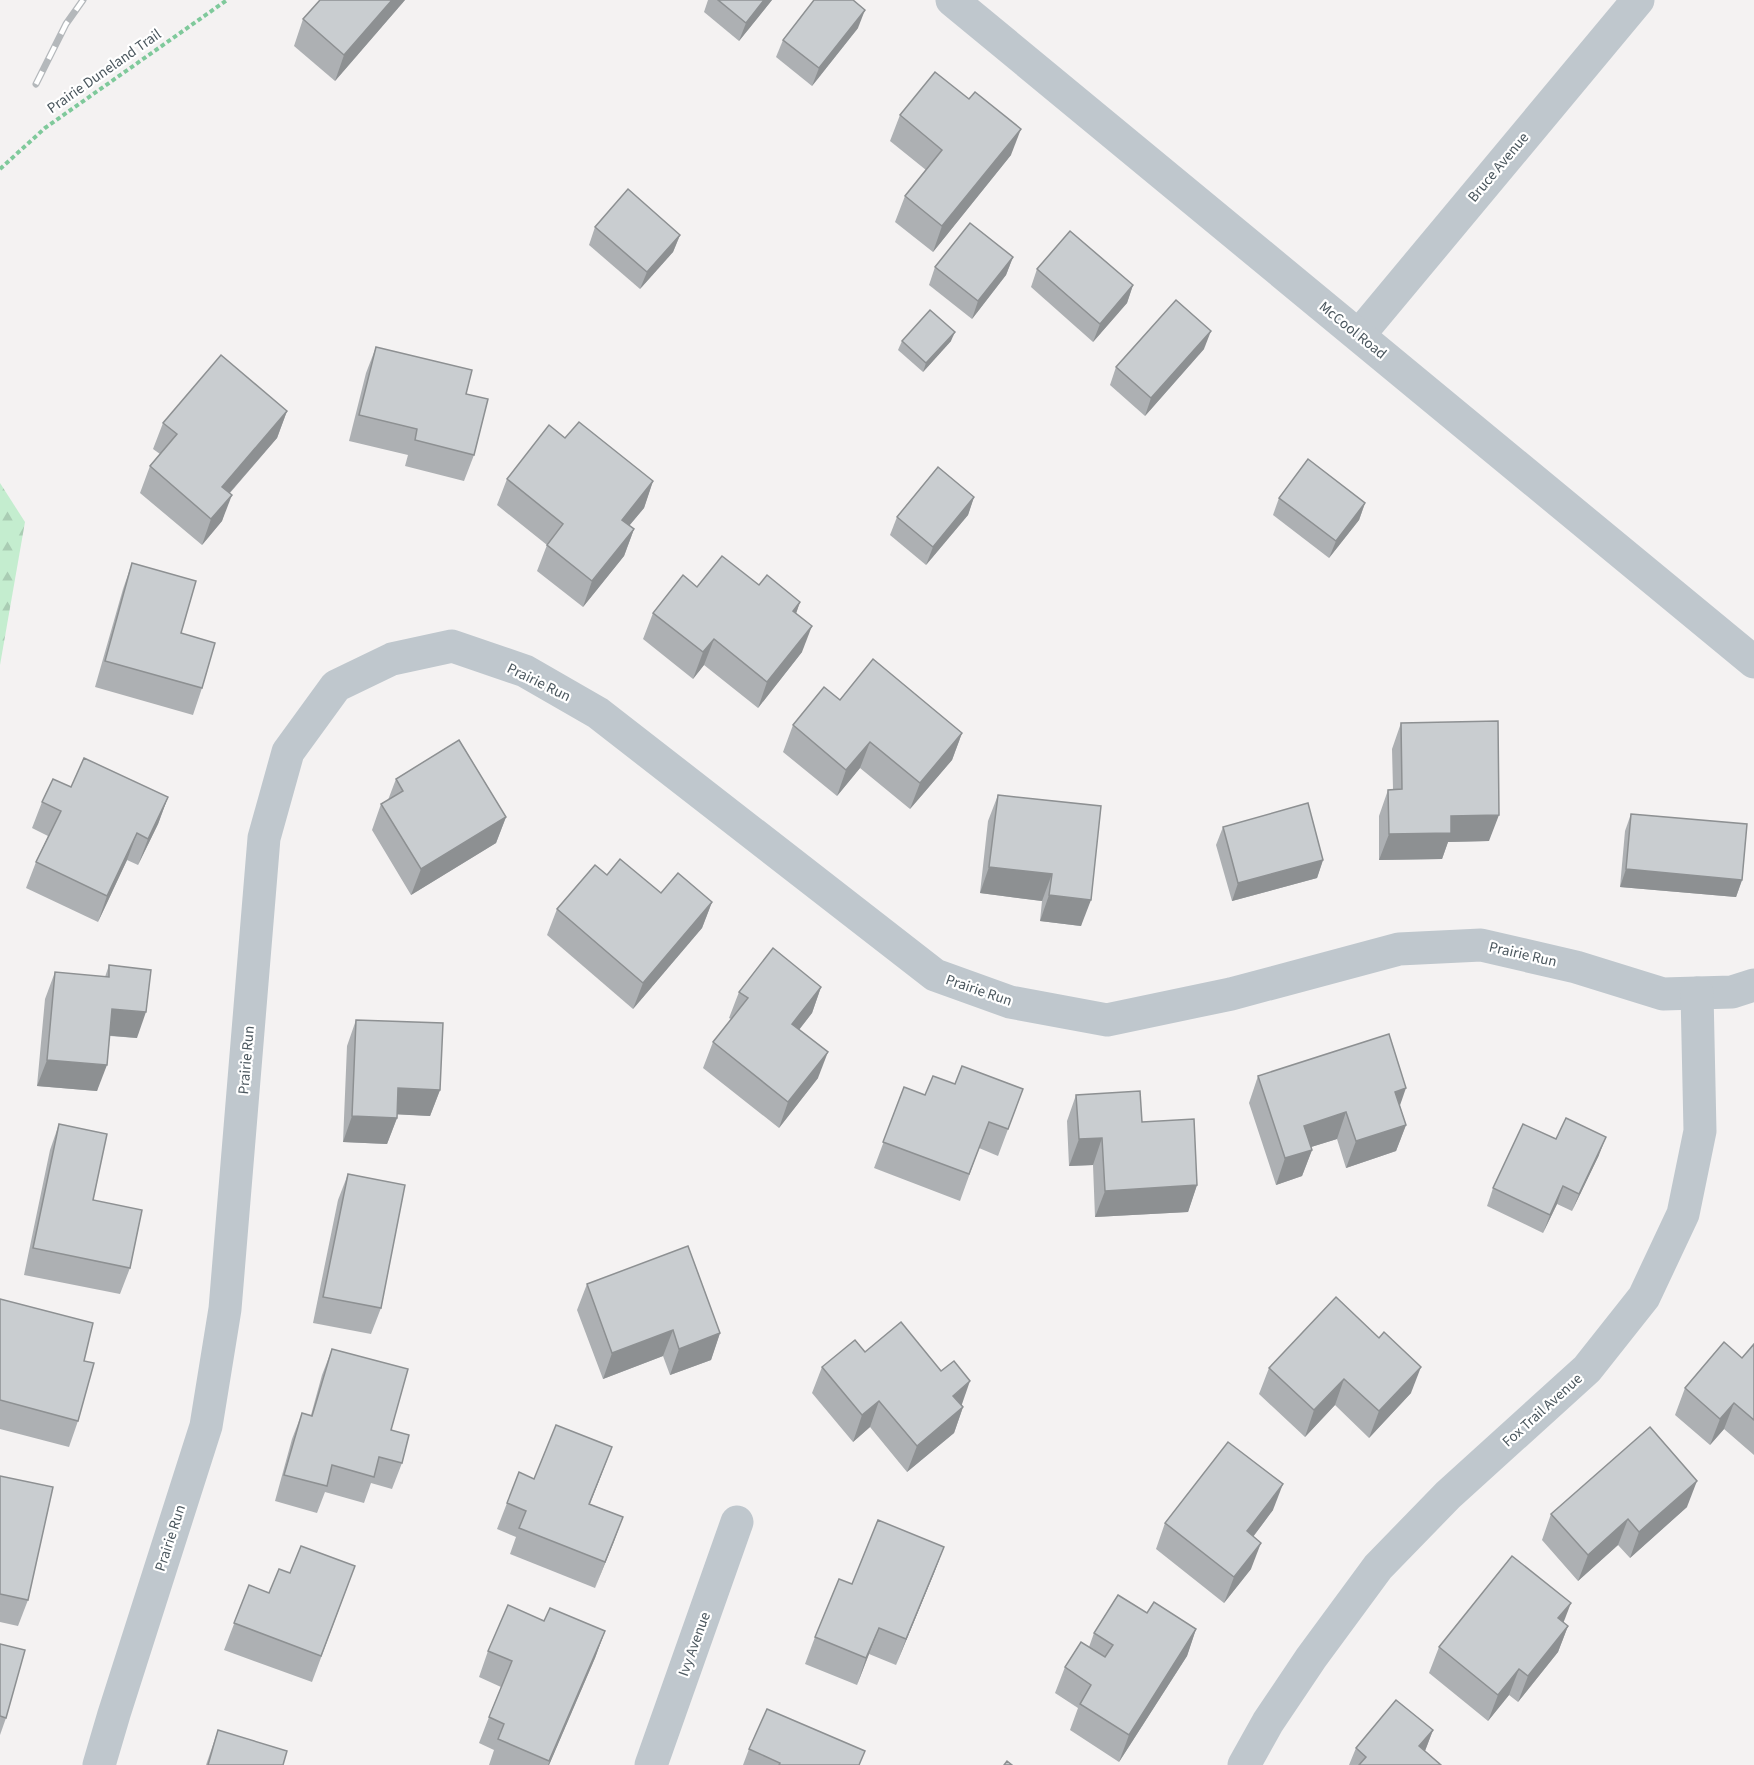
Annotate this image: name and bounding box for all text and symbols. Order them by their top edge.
street label: Prairie Duneland Trail [43,24,166,119]
street label: Bruce Avenue [1463,128,1534,207]
street label: McCool Road [1314,297,1391,364]
street label: Prairie Run [503,658,574,707]
street label: Prairie Run [1487,937,1559,972]
street label: Prairie Run [943,969,1015,1012]
street label: Prairie Run [233,1025,260,1095]
street label: Fox Trail Avenue [1498,1369,1587,1452]
street label: Prairie Run [150,1502,191,1574]
street label: Ivy Avenue [673,1609,716,1679]

